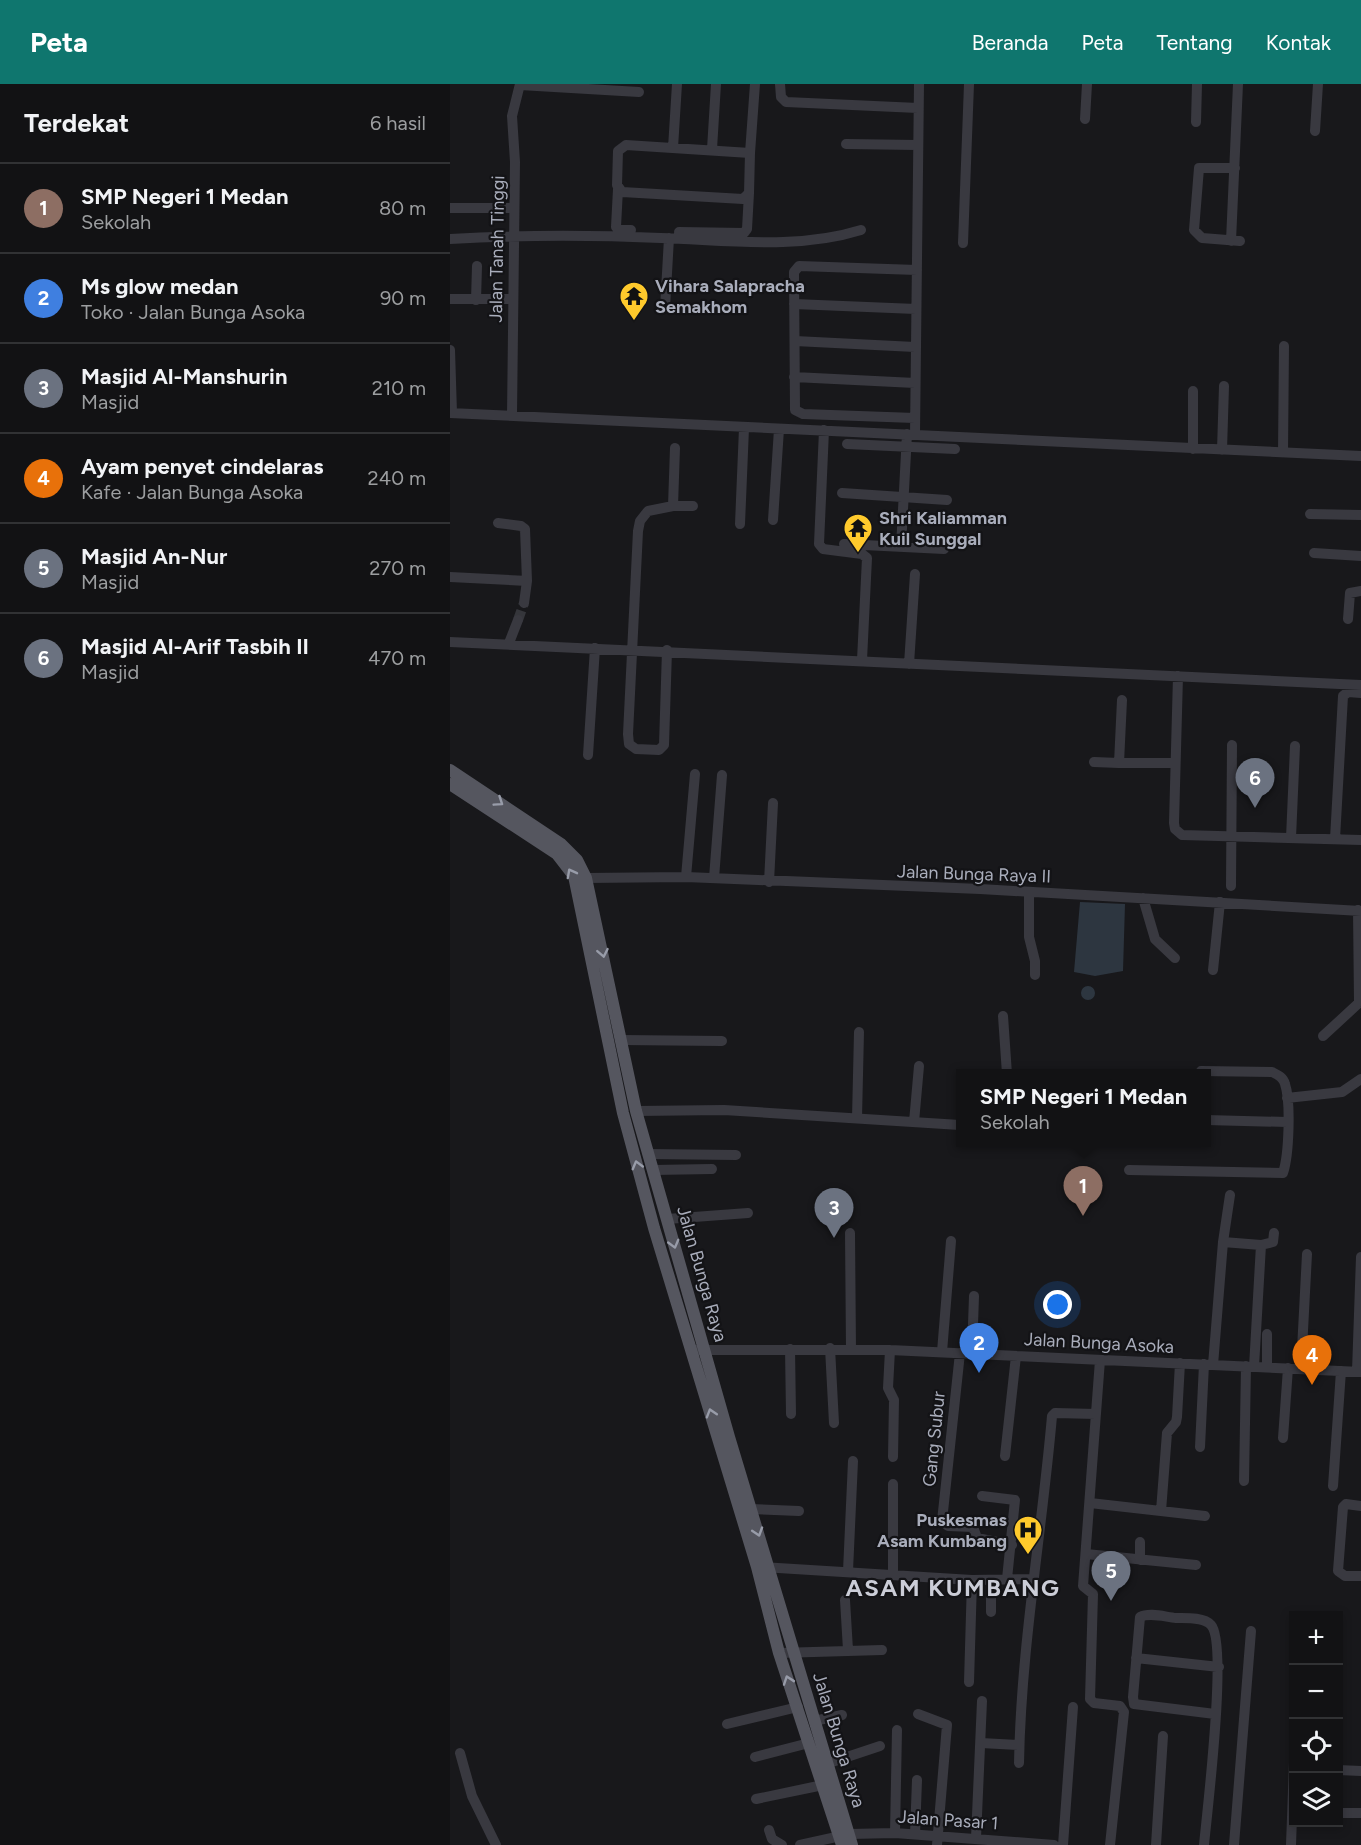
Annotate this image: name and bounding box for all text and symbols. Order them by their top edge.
text: Peta [30,25,88,59]
text: Beranda [972,30,1049,55]
text: Peta [1082,30,1124,55]
text: Tentang [1157,30,1233,55]
text: Kontak [1266,30,1331,55]
text: Terdekat [24,107,129,139]
text: 6 hasil [370,111,426,135]
street label: Jalan Tanah Tinggi [485,175,509,323]
text: SMP Negeri 1 Medan [81,183,289,210]
text: 1 [39,196,48,220]
text: 80 m [379,196,426,220]
text: Sekolah [81,210,151,234]
text: Ms glow medan [81,273,239,300]
place label: Vihara Salapracha Semakhom [655,275,805,318]
temple icon: Vihara Salapracha Semakhom [618,280,650,322]
text: 2 [38,286,49,310]
text: 90 m [380,286,426,310]
text: Toko · Jalan Bunga Asoka [81,300,305,324]
text: Masjid Al-Manshurin [81,363,287,390]
text: 3 [38,376,49,400]
text: 210 m [372,376,426,400]
text: Masjid [81,390,139,414]
text: Ayam penyet cindelaras [81,453,323,480]
text: 4 [37,466,50,490]
text: 240 m [368,466,426,490]
text: Kafe · Jalan Bunga Asoka [81,480,303,504]
place label: Shri Kaliamman Kuil Sunggal [879,507,1007,550]
temple icon: Shri Kaliamman Kuil Sunggal [842,512,874,554]
text: Masjid An-Nur [81,543,227,570]
text: 5 [38,556,49,580]
text: 270 m [369,556,426,580]
text: Masjid [81,570,139,594]
text: Masjid Al-Arif Tasbih II [81,633,309,660]
text: 6 [38,646,49,670]
text: 470 m [368,646,426,670]
text: Masjid [81,660,139,684]
pin: 6 [1236,758,1274,808]
one-way arrow [492,795,503,806]
street label: Jalan Bunga Raya II [897,860,1051,888]
one-way arrow [567,869,578,879]
one-way arrow [596,948,609,958]
popup [956,1069,1211,1147]
text: SMP Negeri 1 Medan [980,1083,1187,1110]
text: Sekolah [980,1110,1050,1134]
one-way arrow [631,1160,644,1170]
pin: 1 [1064,1166,1102,1216]
pin: 3 [814,1188,854,1238]
street label: Jalan Bunga Raya [672,1204,732,1344]
one-way arrow [667,1239,679,1249]
your location [1043,1290,1072,1319]
pin: 2 [960,1324,998,1373]
street label: Jalan Bunga Asoka [1023,1328,1175,1358]
pin: 4 [1292,1336,1332,1385]
street label: Gang Subur [918,1390,950,1488]
one-way arrow [705,1408,718,1418]
place label: Puskesmas Asam Kumbang [877,1509,1008,1552]
hospital icon: Puskesmas Asam Kumbang [1012,1514,1044,1556]
one-way arrow [751,1526,763,1537]
pin: 5 [1092,1552,1130,1601]
district label: ASAM KUMBANG [846,1573,1060,1602]
map controls [1289,1611,1343,1827]
button: + [1289,1611,1343,1665]
button: − [1289,1665,1343,1719]
street label: Jalan Bunga Raya [808,1670,870,1810]
one-way arrow [783,1675,796,1686]
button: locate [1289,1719,1343,1773]
button: layers [1289,1773,1343,1827]
street label: Jalan Pasar 1 [897,1806,999,1834]

